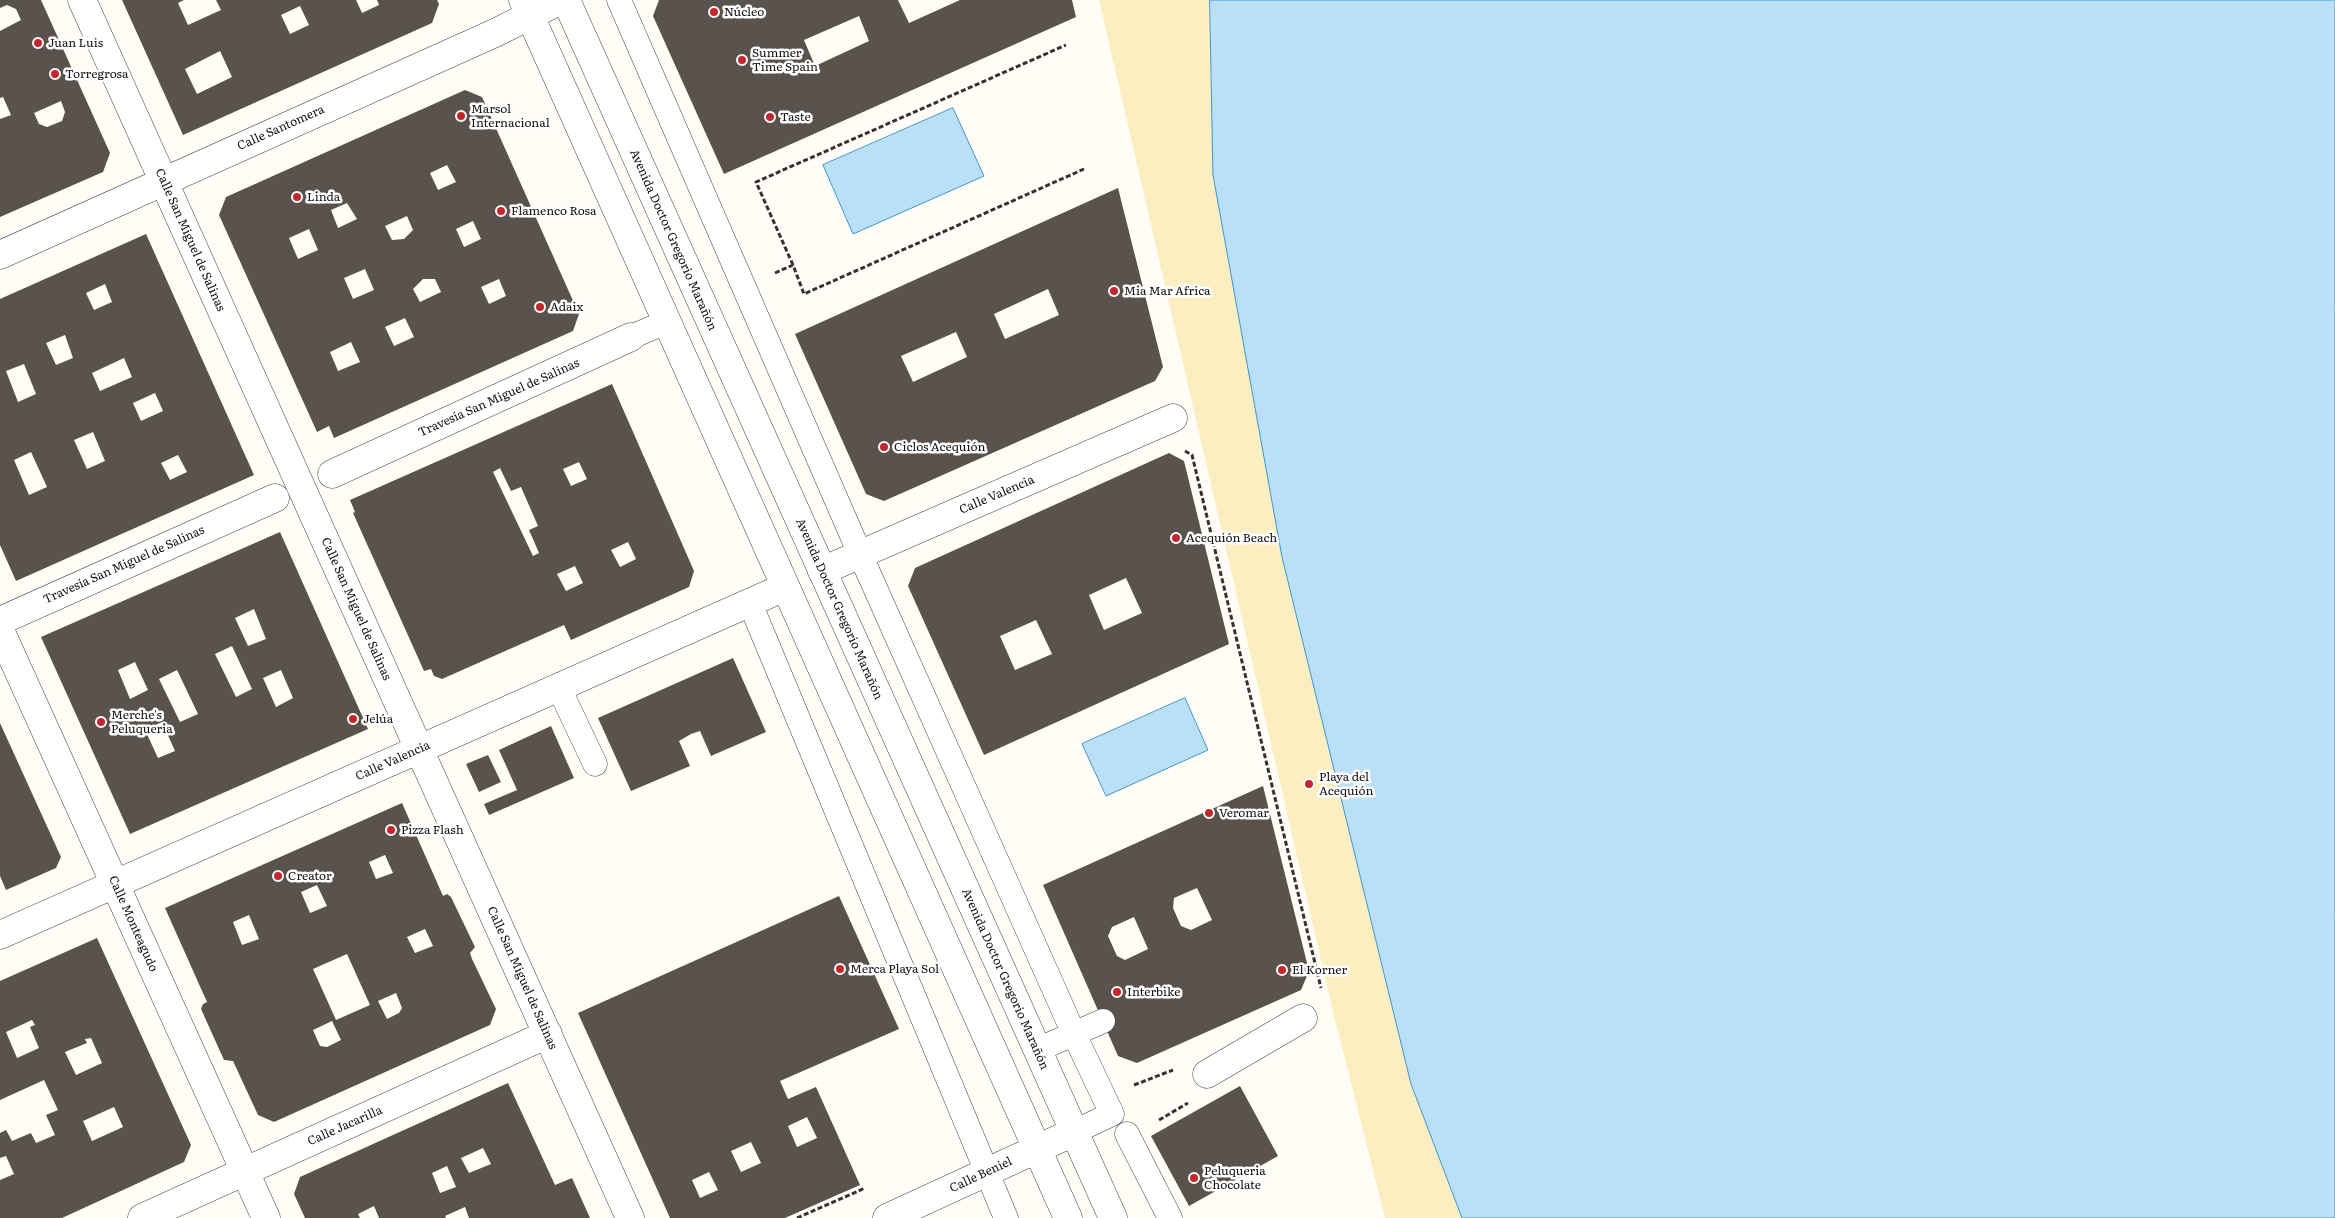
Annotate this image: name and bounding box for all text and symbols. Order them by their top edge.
place label: Núcleo [724,5,764,19]
marker: Núcleo [708,6,720,18]
place label: Juan Luis [48,36,103,50]
marker: Juan Luis [32,37,44,49]
place label: Summer Time Spain [752,46,818,74]
marker: Summer Time Spain [736,54,748,66]
place label: Torregrosa [65,67,128,81]
marker: Torregrosa [49,68,61,80]
street label: Calle Santomera [235,102,327,154]
place label: Marsol Internacional [471,102,550,130]
marker: Marsol Internacional [455,110,467,122]
place label: Taste [780,110,811,124]
marker: Taste [764,111,776,123]
street label: Avenida Doctor Gregorio Marañón [626,147,720,333]
street label: Calle San Miguel de Salinas [152,166,228,314]
place label: Linda [307,190,340,204]
marker: Linda [291,191,303,203]
place label: Flamenco Rosa [511,204,596,218]
marker: Flamenco Rosa [495,205,507,217]
place label: Mia Mar Africa [1124,284,1211,298]
marker: Mia Mar Africa [1108,285,1120,297]
place label: Adaix [550,300,583,314]
marker: Adaix [534,301,546,313]
street label: Travesía San Miguel de Salinas [416,356,582,440]
place label: Ciclos Acequión [894,440,985,454]
marker: Ciclos Acequión [878,441,890,453]
street label: Calle Valencia [957,473,1037,517]
street label: Avenida Doctor Gregorio Marañón [792,516,886,702]
street label: Travesía San Miguel de Salinas [41,523,207,607]
place label: Acequión Beach [1186,531,1277,545]
marker: Acequión Beach [1170,532,1182,544]
street label: Calle San Miguel de Salinas [318,535,394,683]
place label: Merche's Peluqueria [111,708,173,736]
place label: Jelúa [363,712,393,726]
marker: Jelúa [347,713,359,725]
marker: Merche's Peluqueria [95,716,107,728]
street label: Calle Valencia [353,738,433,784]
place label: Playa del Acequión [1319,770,1373,798]
marker: Playa del Acequión [1303,778,1315,790]
place label: Veromar [1219,806,1269,820]
marker: Veromar [1203,807,1215,819]
place label: Pizza Flash [401,823,464,837]
marker: Pizza Flash [385,824,397,836]
place label: Creator [288,869,332,883]
marker: Creator [272,870,284,882]
street label: Calle Monteagudo [105,874,161,974]
street label: Avenida Doctor Gregorio Marañón [958,886,1052,1072]
street label: Calle San Miguel de Salinas [484,904,560,1052]
place label: Merca Playa Sol [850,962,939,976]
marker: Merca Playa Sol [834,963,846,975]
place label: El Korner [1292,963,1347,977]
marker: El Korner [1276,964,1288,976]
place label: Interbike [1127,985,1181,999]
marker: Interbike [1111,986,1123,998]
street label: Calle Jacarilla [305,1103,385,1149]
street label: Calle Beniel [947,1154,1015,1196]
place label: Peluqueria Chocolate [1204,1164,1266,1192]
marker: Peluqueria Chocolate [1188,1172,1200,1184]

